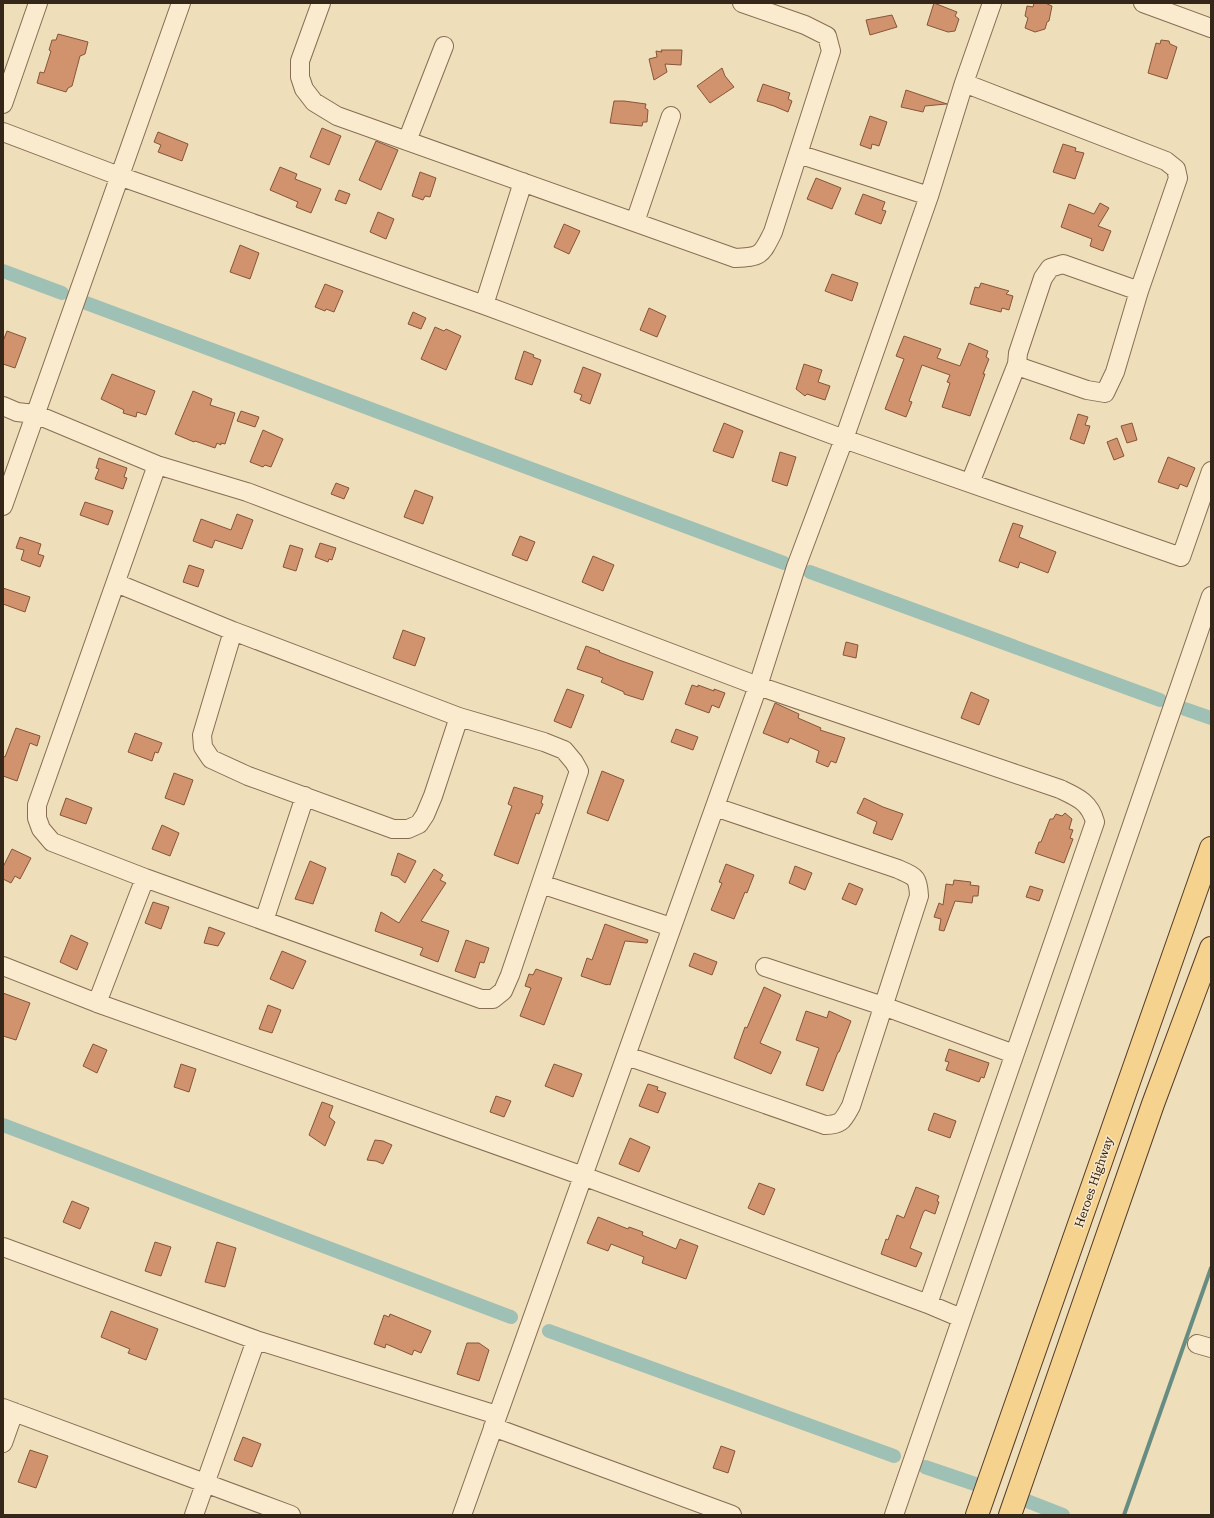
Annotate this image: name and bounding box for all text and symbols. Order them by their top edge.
street label: Heroes Highway [1072,1134,1116,1229]

